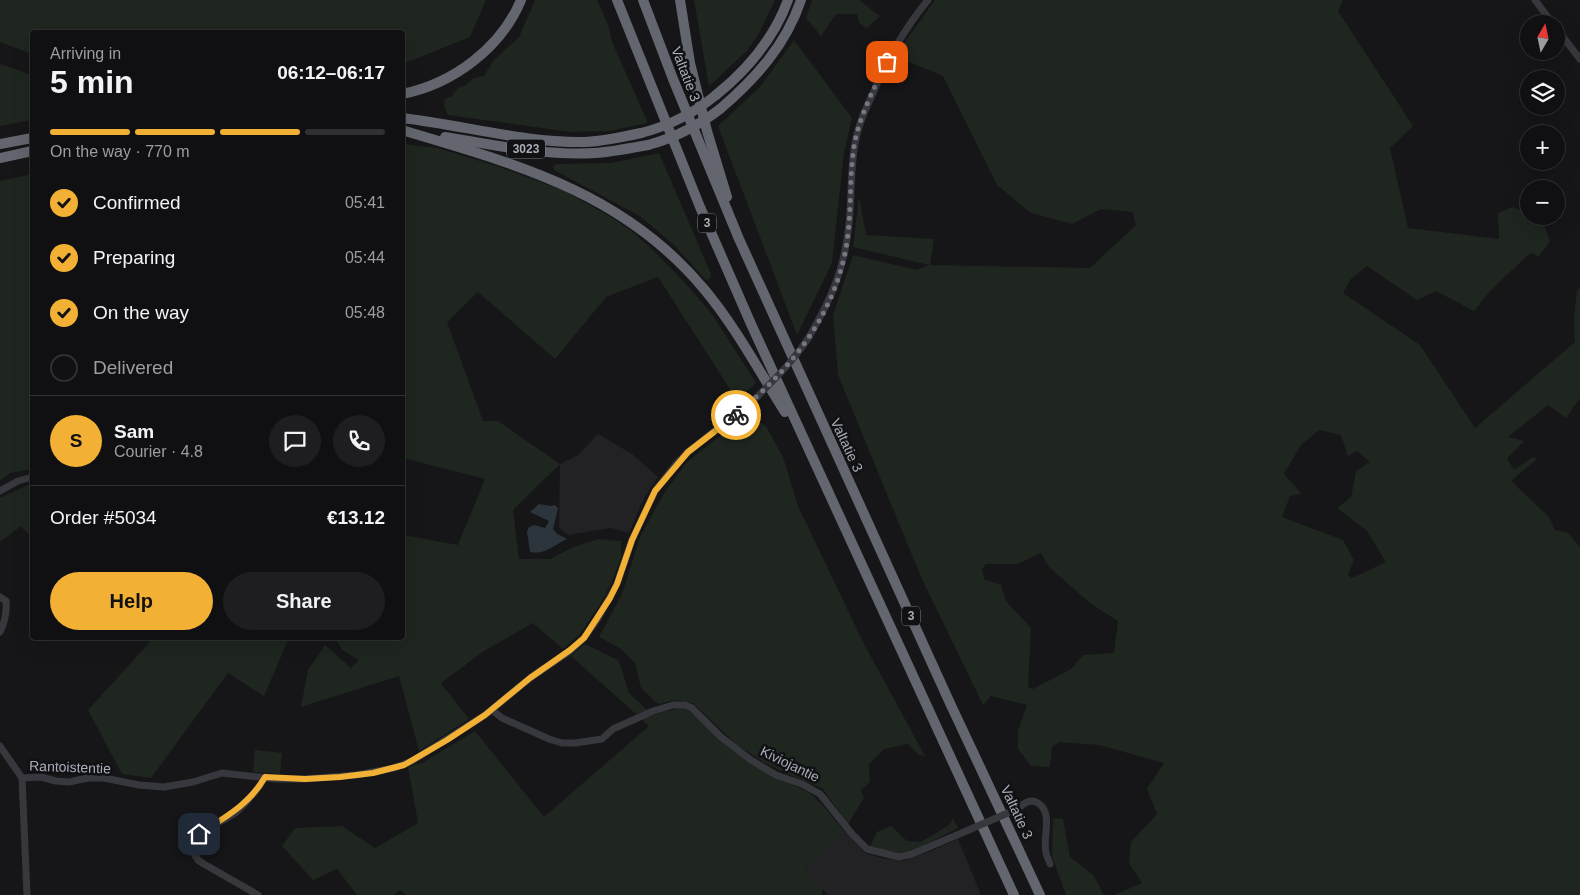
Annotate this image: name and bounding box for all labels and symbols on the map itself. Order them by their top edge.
north arrow [1520,15,1565,60]
pin [866,41,908,83]
street label: Valtatie 3 [668,44,704,104]
road number: 3023 [507,140,545,158]
road number: 3 [698,214,716,232]
courier [711,390,761,440]
street label: Valtatie 3 [828,416,866,475]
road number: 3 [902,606,920,626]
street label: Kiviojantie [758,743,822,785]
street label: Rantoistentie [29,758,111,776]
street label: Valtatie 3 [998,783,1036,842]
pin [178,813,220,855]

